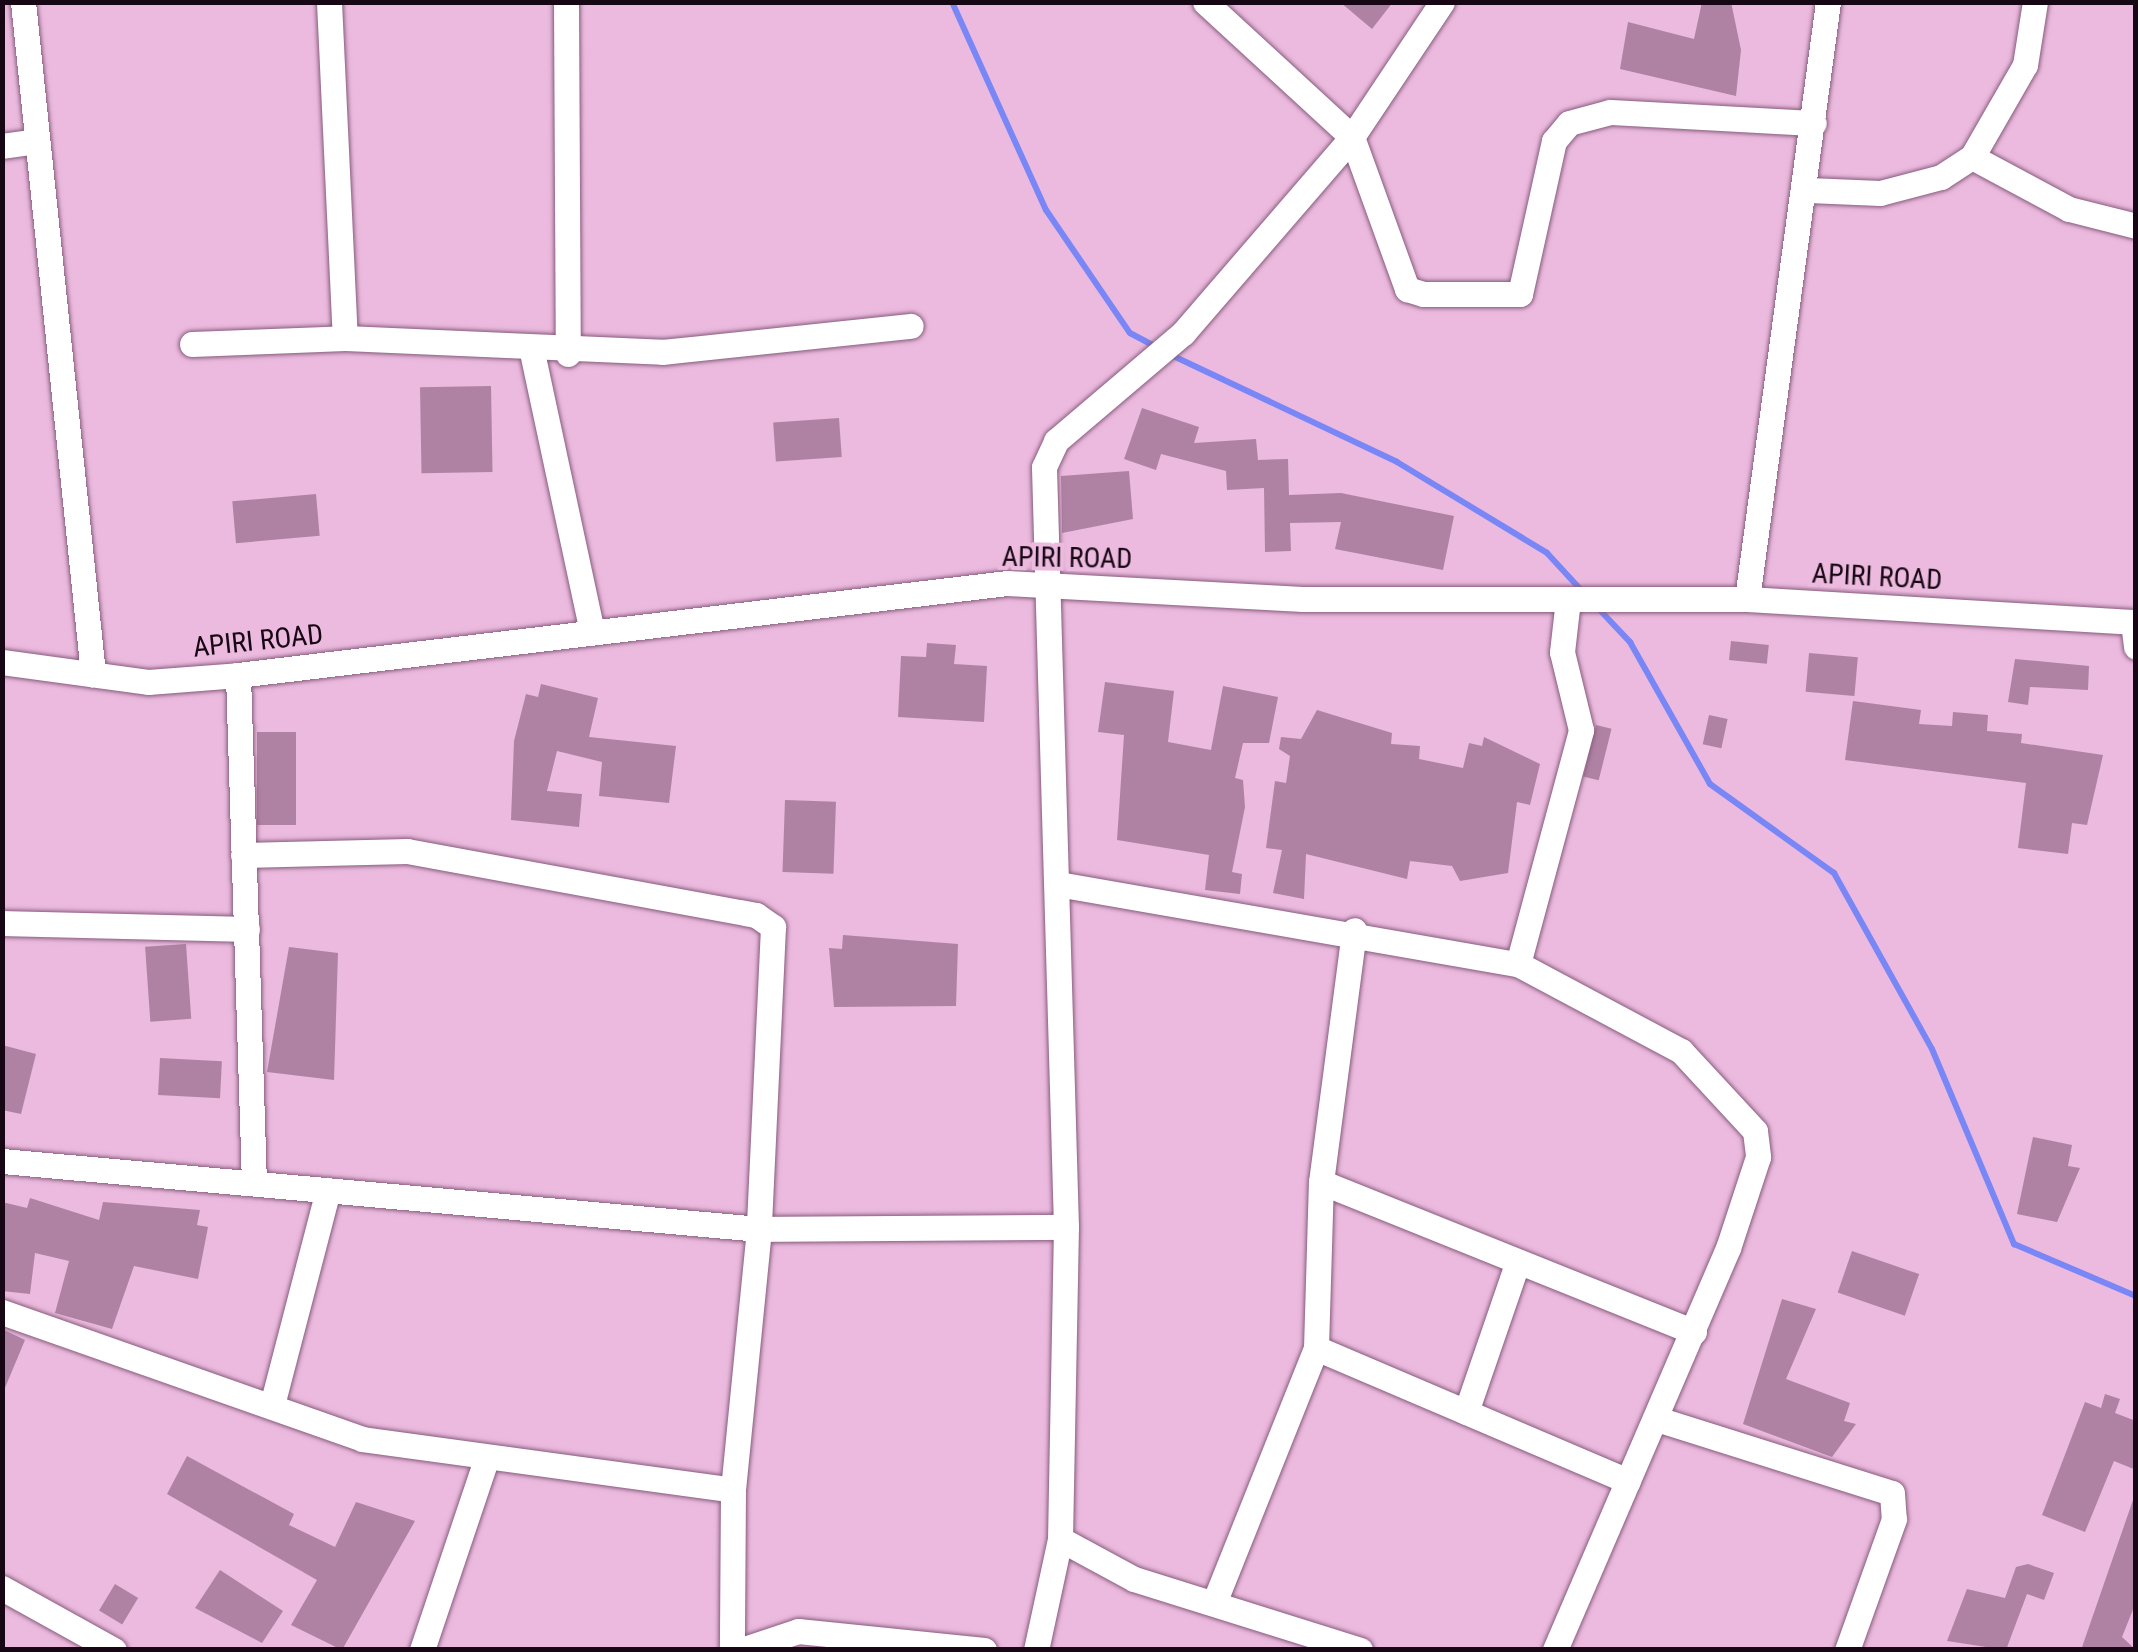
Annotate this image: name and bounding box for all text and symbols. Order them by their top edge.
street label: APIRI ROAD [1001,540,1133,576]
street label: APIRI ROAD [1811,557,1943,597]
street label: APIRI ROAD [191,617,325,665]

